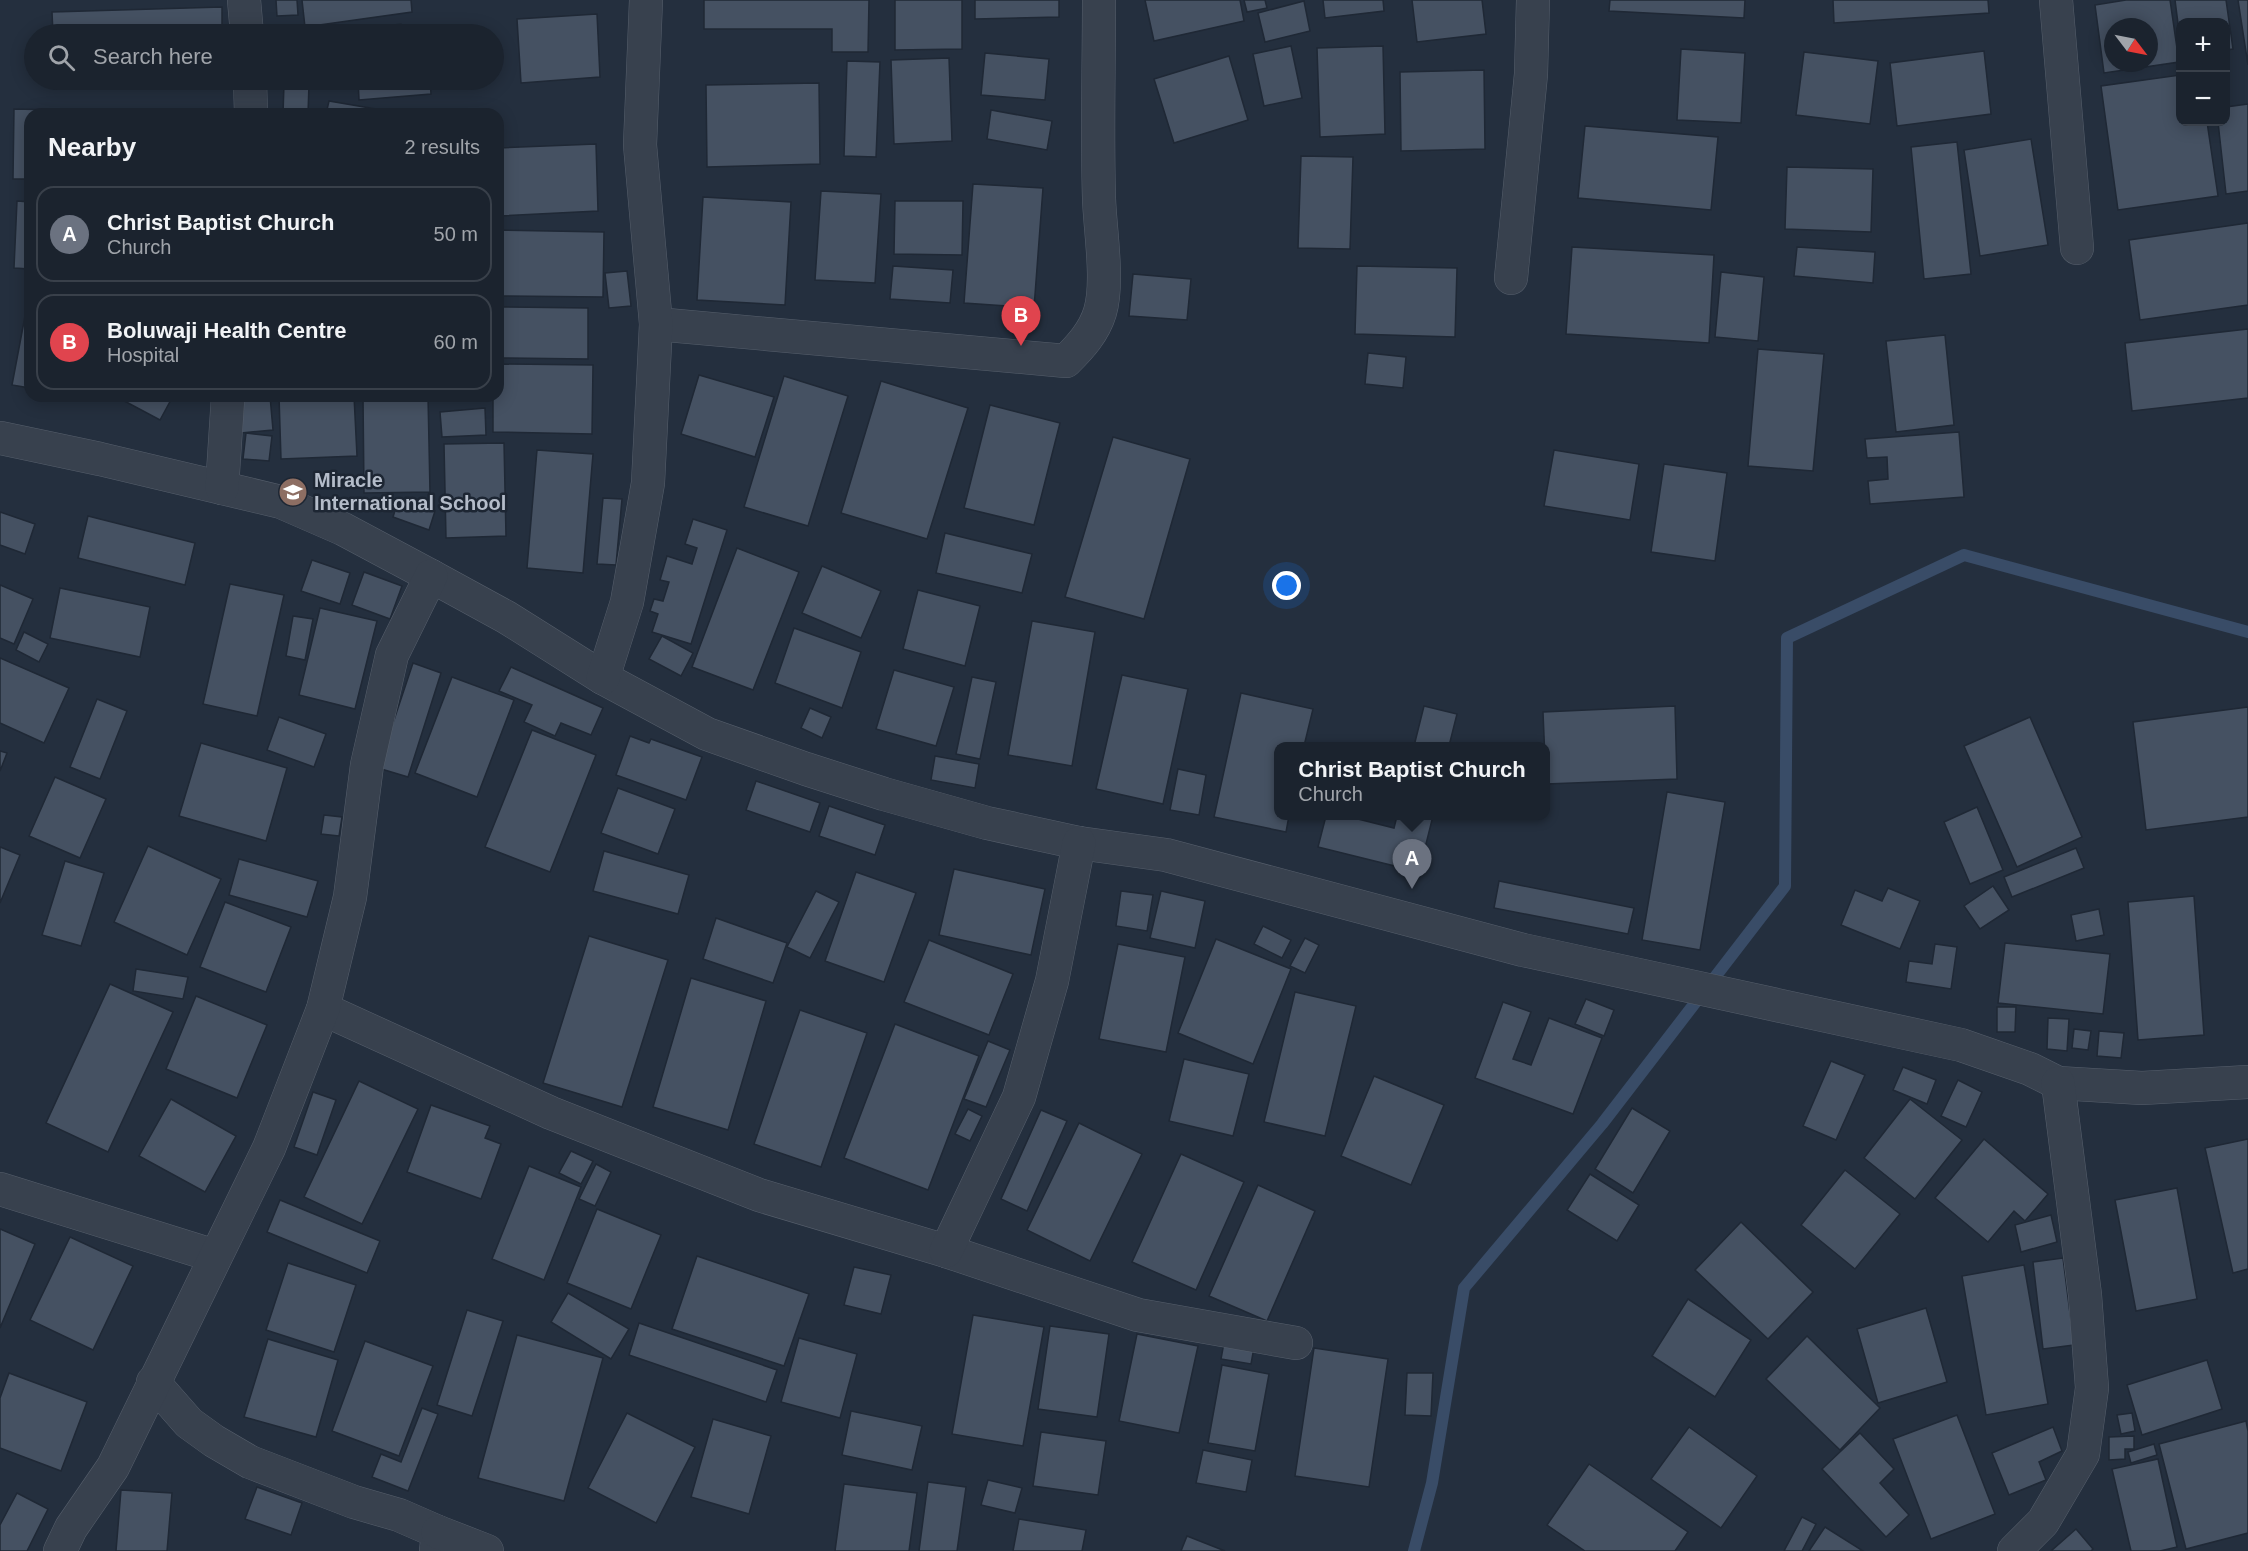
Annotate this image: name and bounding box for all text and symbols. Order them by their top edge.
north arrow [2104,18,2158,72]
map controls [2176,18,2230,126]
button: + [2176,18,2230,72]
search box [24,24,504,90]
icon: search [45,41,78,74]
text: Search here [93,44,213,69]
button: − [2176,72,2230,126]
text: Nearby [48,132,136,162]
text: 2 results [404,136,480,158]
text: Christ Baptist Church [107,210,334,235]
text: A [62,223,77,245]
text: 50 m [434,223,478,245]
text: Church [107,236,171,258]
pin: B [1002,296,1040,346]
text: Boluwaji Health Centre [107,318,347,343]
text: B [62,331,77,353]
text: 60 m [434,331,478,353]
text: Hospital [107,344,179,366]
place label: Miracle International School [314,469,506,514]
school or university icon: Miracle International School [277,476,309,508]
your location [1272,571,1301,600]
popup [1274,742,1550,820]
text: Christ Baptist Church [1298,757,1526,782]
text: Church [1298,783,1363,805]
pin: A [1392,840,1432,889]

